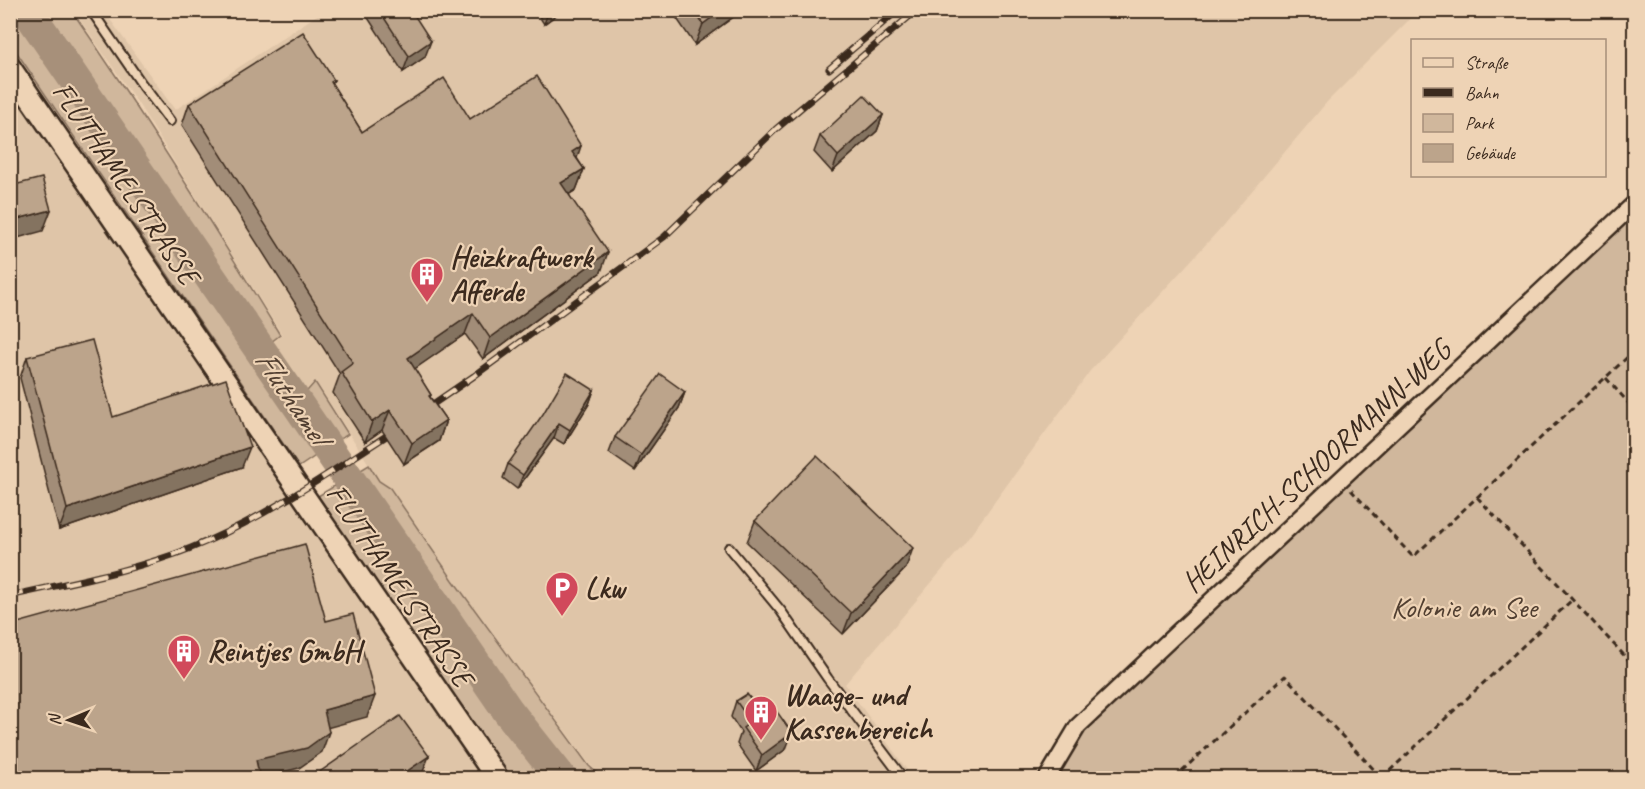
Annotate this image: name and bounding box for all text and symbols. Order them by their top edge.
legend [1411,39,1606,177]
text: Straße [1465,52,1509,74]
street label: FLUTHAMELSTRASSE [44,74,210,295]
text: Bahn [1465,82,1500,104]
text: Park [1465,112,1495,134]
text: Gebäude [1465,142,1516,164]
place label: Heizkraftwerk Afferde [450,238,595,310]
building icon: Heizkraftwerk Afferde [409,256,445,303]
street label: HEINRICH-SCHOORMANN-WEG [1173,329,1461,601]
water label: Fluthamel [245,342,344,460]
street label: FLUTHAMELSTRASSE [318,476,484,697]
place label: Lkw [585,569,627,607]
parking icon: Lkw [544,570,580,617]
park label: Kolonie am See [1391,588,1539,626]
place label: Reintjes GmbH [207,632,366,670]
building icon: Reintjes GmbH [166,633,202,680]
place label: Waage- und Kassenbereich [784,676,934,748]
north arrow [39,690,99,750]
building icon: Waage- und Kassenbereich [743,694,779,741]
text: N [45,712,65,726]

